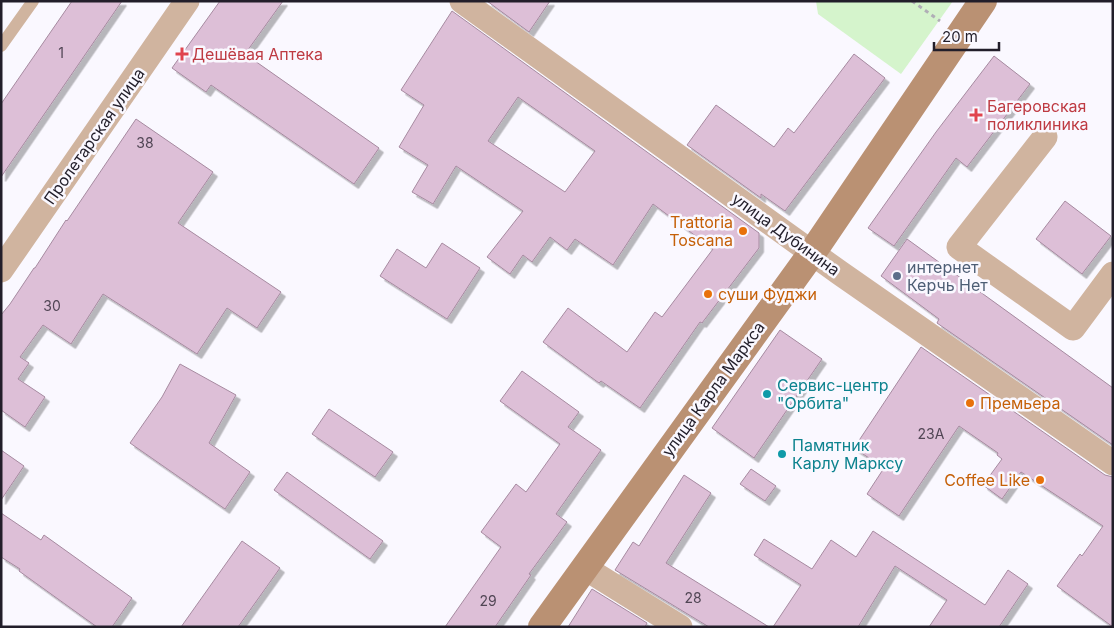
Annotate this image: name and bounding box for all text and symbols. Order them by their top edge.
scale bar [934,20,999,52]
text: 20 m [942,27,978,46]
house number: 1 [58,44,64,61]
place label: Дешёвая Аптека [192,44,323,64]
marker: Дешёвая Аптека [176,48,188,60]
street label: Пролетарская улица [39,64,149,208]
place label: Багеровская поликлиника [987,96,1089,134]
marker: Багеровская поликлиника [969,108,983,122]
house number: 38 [136,134,154,151]
street label: улица Дубинина [728,188,844,280]
place label: Trattoria Toscana [669,212,733,250]
marker: Trattoria Toscana [737,225,749,237]
place label: интернет Керчь Нет [907,257,988,295]
marker: интернет Керчь Нет [891,270,903,282]
place label: суши Фуджи [718,284,817,304]
marker: суши Фуджи [702,288,714,300]
house number: 30 [43,297,61,314]
street label: улица Карла Маркса [657,318,769,460]
place label: Сервис-центр "Орбита" [777,375,889,413]
marker: Сервис-центр "Орбита" [761,388,773,400]
place label: Премьера [980,393,1061,413]
marker: Премьера [964,397,976,409]
house number: 23А [918,425,945,442]
place label: Памятник Карлу Марксу [792,435,903,473]
marker: Памятник Карлу Марксу [776,448,788,460]
place label: Coffee Like [944,470,1030,490]
marker: Coffee Like [1034,474,1046,486]
house number: 28 [684,589,702,606]
house number: 29 [479,592,497,609]

